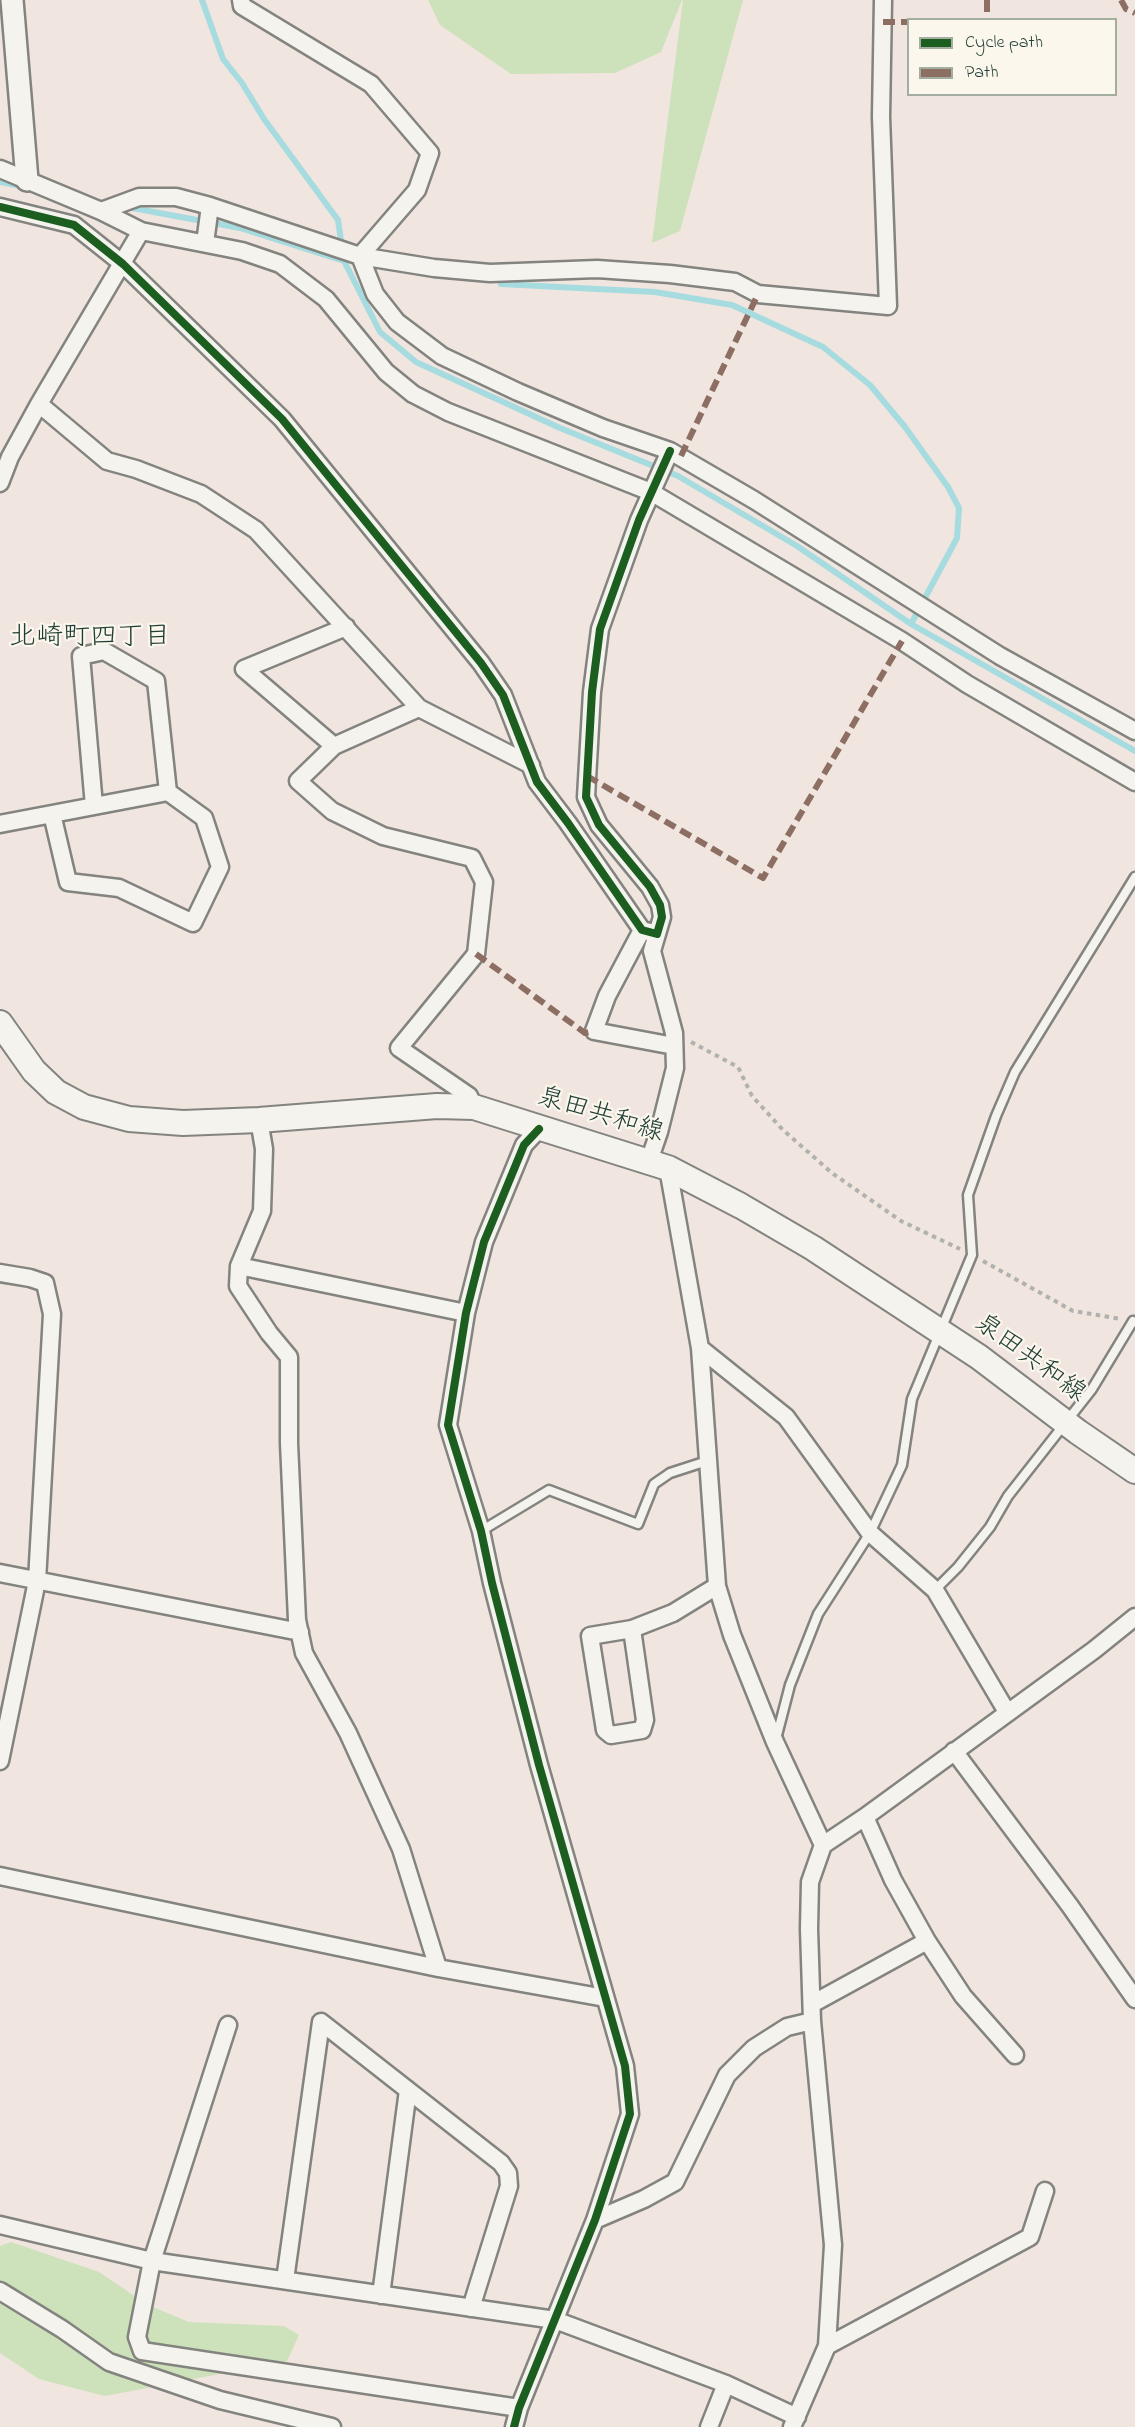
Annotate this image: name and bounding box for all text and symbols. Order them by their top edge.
legend [907,18,1117,96]
text: Cycle path [965,30,1043,56]
text: Path [965,60,999,86]
district label: 北崎町四丁目 [9,624,171,656]
street label: 泉田共和線 [533,1083,667,1151]
street label: 泉田共和線 [967,1309,1091,1411]

